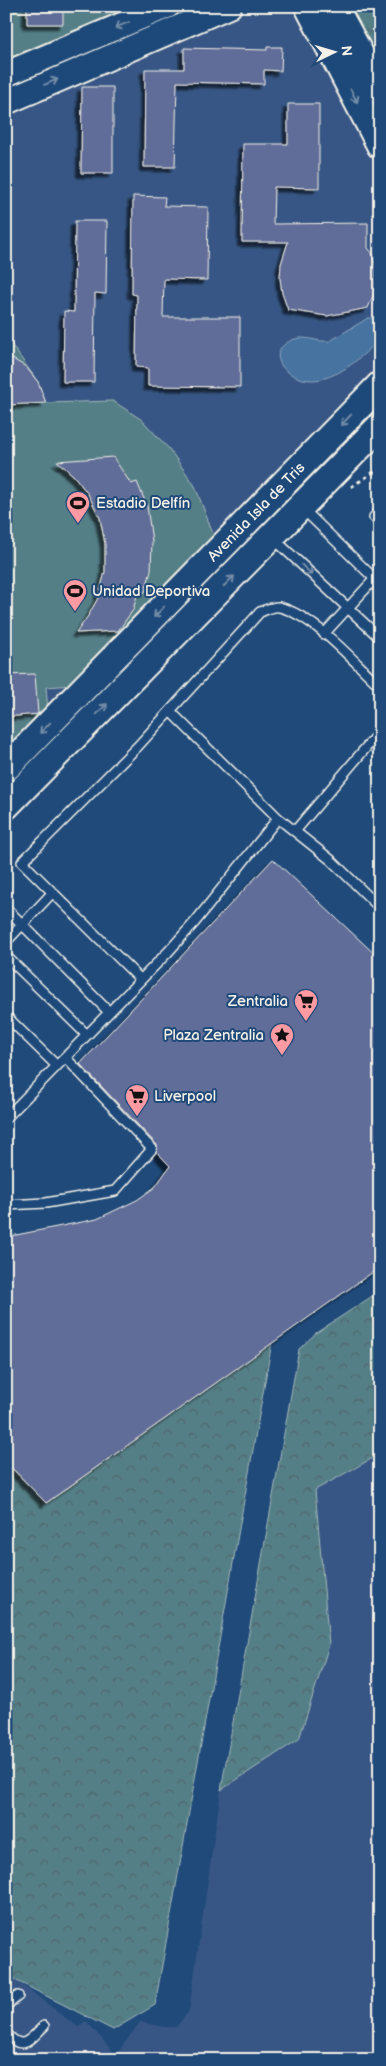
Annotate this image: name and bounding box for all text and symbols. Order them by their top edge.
one-way arrow [115,21,130,31]
north arrow [308,28,358,78]
text: N [338,45,355,57]
one-way arrow [43,77,58,87]
one-way arrow [350,88,359,103]
one-way arrow [340,414,352,426]
street label: Avenida Isla de Tris [203,458,309,566]
sports icon: Estadio Delfín [65,490,91,524]
place label: Estadio Delfín [96,494,190,513]
one-way arrow [301,564,314,576]
one-way arrow [222,575,235,587]
sports icon: Unidad Deportiva [62,578,88,612]
place label: Unidad Deportiva [92,582,210,601]
one-way arrow [153,605,165,618]
one-way arrow [96,703,108,715]
one-way arrow [39,722,51,734]
supermarket icon: Zentralia [293,988,319,1022]
place label: Zentralia [227,992,288,1011]
place icon: Plaza Zentralia [269,1022,295,1056]
place label: Plaza Zentralia [163,1026,264,1045]
supermarket icon: Liverpool [124,1083,150,1117]
place label: Liverpool [154,1087,216,1106]

